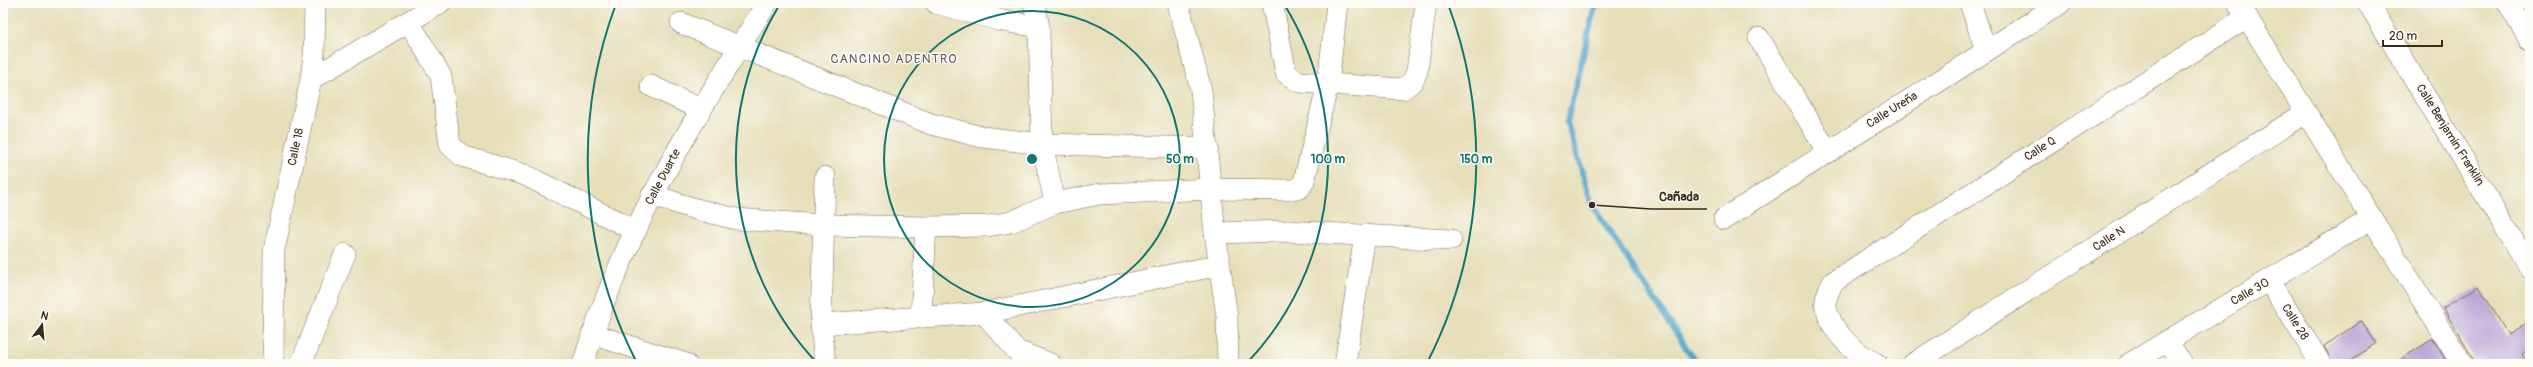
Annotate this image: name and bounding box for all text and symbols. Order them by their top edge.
scale bar [2383,22,2442,48]
text: 20 m [2389,29,2418,44]
district label: CANCINO ADENTRO [830,51,958,67]
street label: Calle Benjamin Franklin [2413,81,2487,189]
street label: Calle Ureña [1864,88,1921,132]
street label: Calle 18 [285,127,307,167]
street label: Calle Q [2021,133,2059,165]
street label: Calle Duarte [642,146,684,208]
centre of rings [1025,152,1039,166]
text: 50 m [1166,152,1194,167]
text: 100 m [1311,152,1346,167]
text: 150 m [1460,152,1493,167]
callout: Cañada [1651,184,1707,209]
text: Cañada [1659,189,1699,205]
street label: Calle N [2090,223,2128,255]
street label: Calle 30 [2228,275,2272,309]
street label: Calle 28 [2278,301,2312,343]
north arrow [22,305,62,345]
text: N [39,309,51,323]

